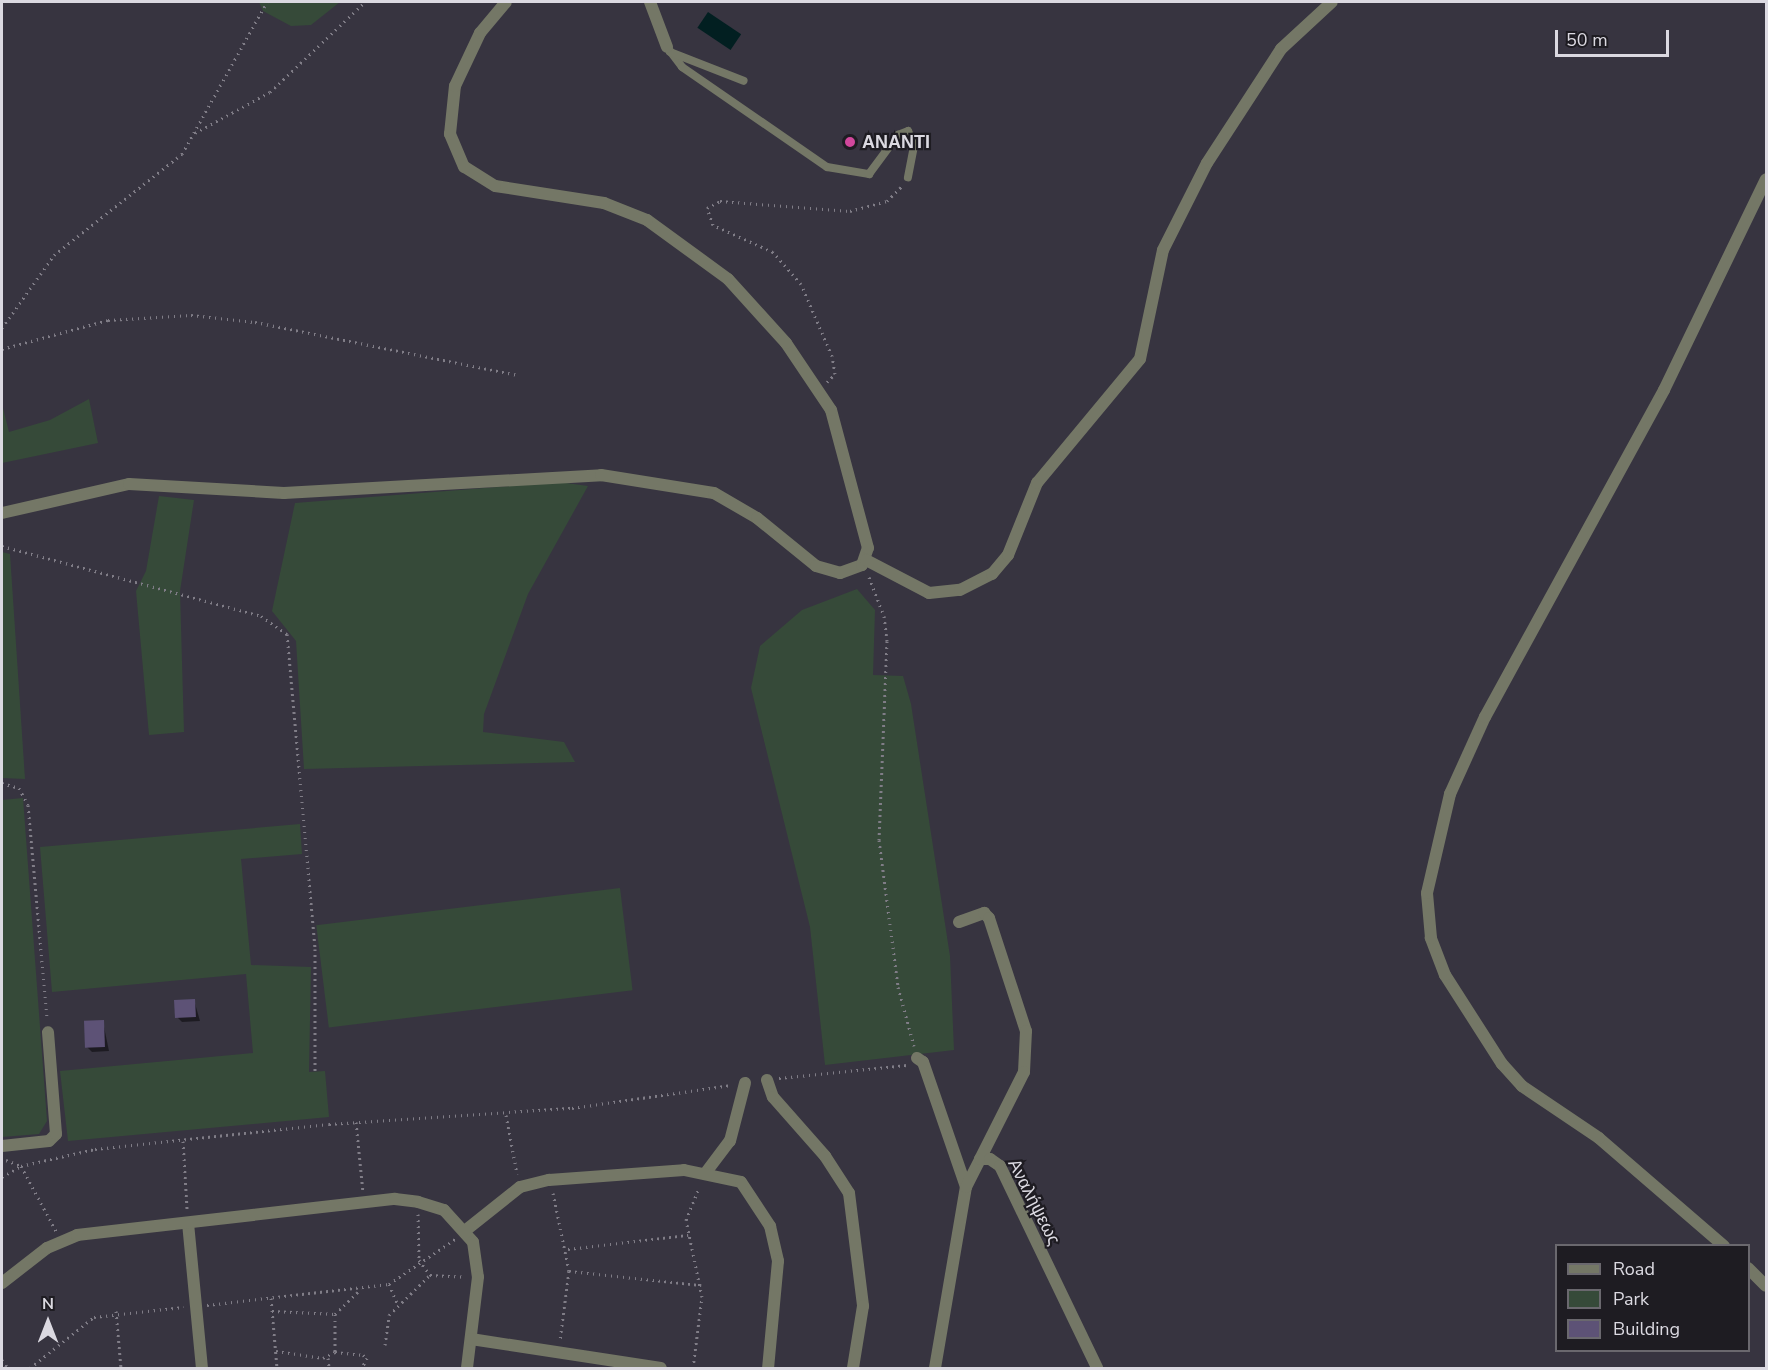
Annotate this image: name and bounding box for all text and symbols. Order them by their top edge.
scale bar [1558,18,1672,56]
text: 50 m [1566,28,1608,52]
place label: ΑΝΑΝΤΙ [862,131,930,153]
marker: ΑΝΑΝΤΙ [843,135,857,149]
street label: Αναλήψεως [1003,1155,1065,1249]
legend [1555,1244,1750,1352]
text: Road [1613,1257,1655,1281]
text: Park [1613,1287,1649,1311]
north arrow [18,1292,78,1352]
text: N [42,1293,54,1315]
text: Building [1613,1317,1680,1341]

